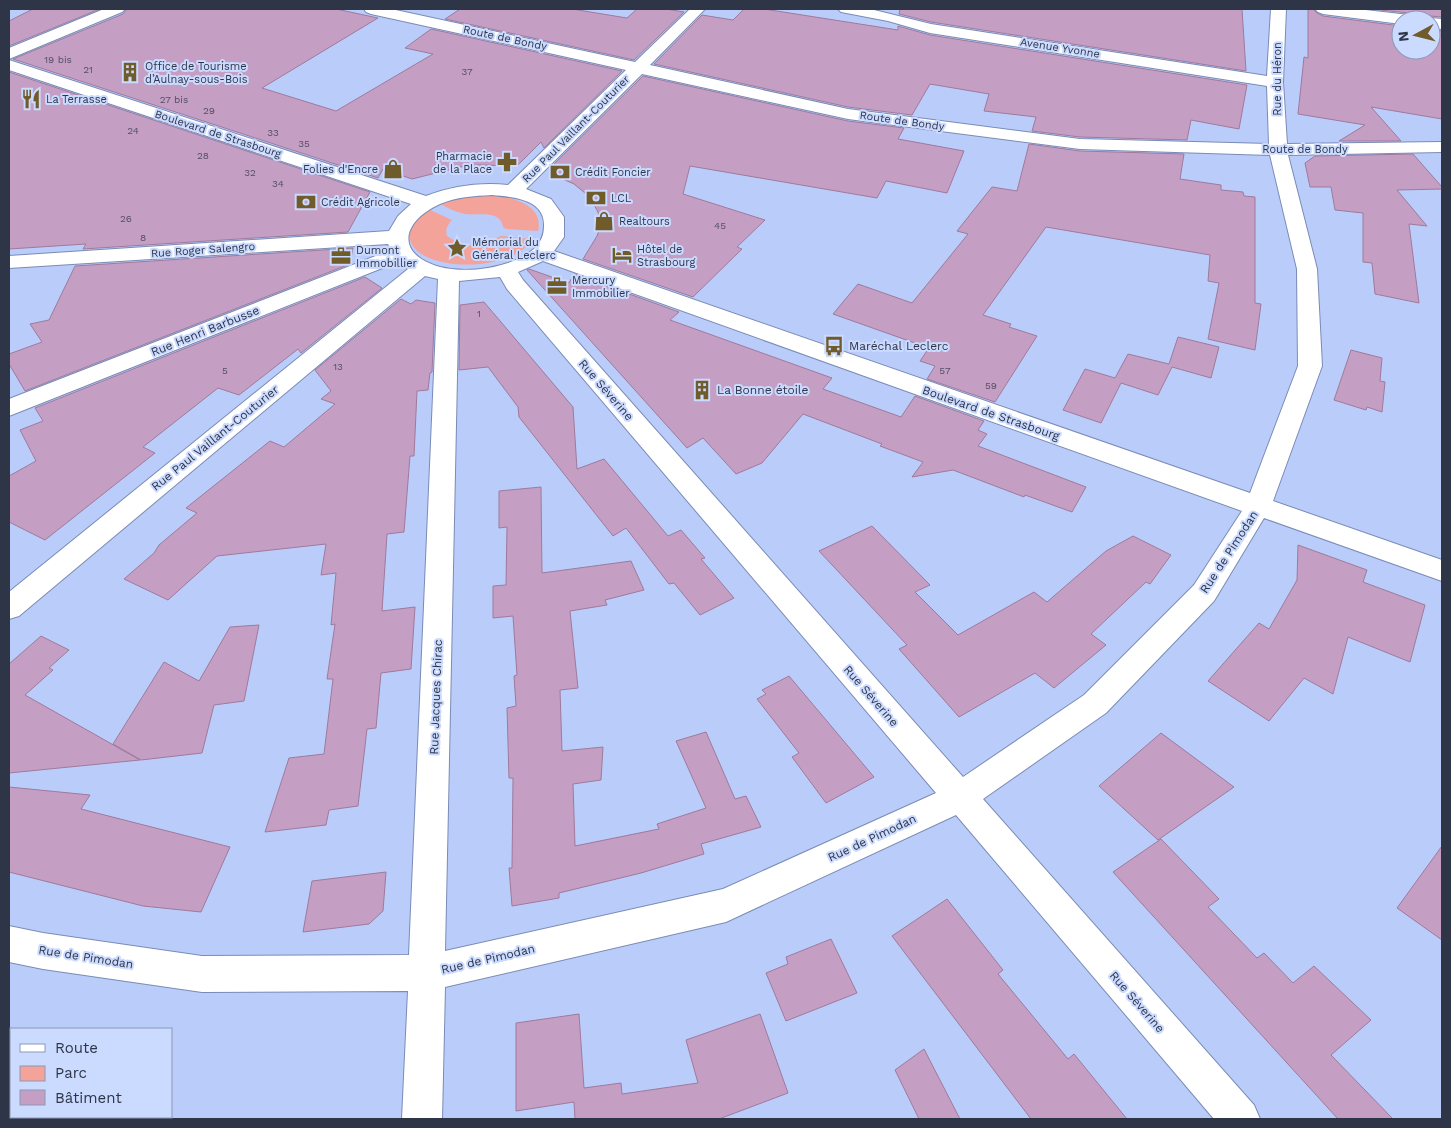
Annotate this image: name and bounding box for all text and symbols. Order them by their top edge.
north arrow [1391,10,1441,60]
street label: Route de Bondy [462,23,548,53]
text: N [1395,30,1412,43]
street label: Avenue Yvonne [1019,35,1101,61]
street label: Rue du Héron [1271,42,1284,116]
house number: 19 bis [44,54,72,65]
place label: Office de Tourisme d’Aulnay-sous-Bois [145,60,248,86]
building icon: Office de Tourisme d’Aulnay-sous-Bois [119,61,141,83]
house number: 21 [83,64,93,75]
house number: 37 [461,66,473,77]
street label: Rue Paul Vaillant-Couturier [520,72,633,185]
restaurant icon: La Terrasse [20,88,42,110]
place label: La Terrasse [46,93,107,106]
house number: 27 bis [160,94,188,105]
house number: 29 [203,105,215,116]
street label: Boulevard de Strasbourg [153,107,283,161]
street label: Route de Bondy [859,109,945,133]
house number: 24 [127,125,139,136]
house number: 33 [267,127,279,138]
house number: 35 [298,138,310,149]
street label: Route de Bondy [1262,143,1348,156]
house number: 28 [197,150,209,161]
place label: Pharmacie de la Place [433,150,492,176]
pharmacy icon: Pharmacie de la Place [496,151,518,173]
shop icon: Folies d'Encre [382,158,404,180]
bank icon: Crédit Foncier [549,161,571,183]
place label: Folies d'Encre [303,163,378,176]
place label: Crédit Foncier [575,166,651,179]
house number: 32 [244,167,256,178]
house number: 34 [272,178,284,189]
bank icon: LCL [585,187,607,209]
bank icon: Crédit Agricole [295,191,317,213]
place label: LCL [611,192,632,205]
place label: Crédit Agricole [321,196,400,209]
shop icon: Realtours [593,210,615,232]
house number: 26 [120,213,132,224]
place label: Realtours [619,215,670,228]
house number: 45 [714,220,726,231]
house number: 8 [140,232,146,243]
place label: Mémorial du Général Leclerc [472,236,556,262]
place icon: Mémorial du Général Leclerc [446,237,468,259]
street label: Rue Roger Salengro [150,240,256,260]
place label: Hôtel de Strasbourg [637,243,696,269]
place label: Dumont Immobillier [356,244,418,270]
hotel icon: Hôtel de Strasbourg [611,244,633,266]
office icon: Dumont Immobillier [330,245,352,267]
place label: Mercury Immobilier [572,274,630,300]
office icon: Mercury Immobilier [546,275,568,297]
street label: Rue Henri Barbusse [149,303,261,359]
house number: 1 [477,308,481,319]
bus stop icon: Maréchal Leclerc [823,335,845,357]
place label: Maréchal Leclerc [849,339,949,353]
street label: Rue Séverine [576,357,636,423]
house number: 13 [333,361,343,372]
house number: 5 [222,365,228,376]
house number: 57 [939,365,951,376]
building icon: La Bonne étoile [691,379,713,401]
house number: 59 [985,380,997,391]
street label: Rue Paul Vaillant-Couturier [149,382,281,494]
place label: La Bonne étoile [717,383,809,397]
street label: Boulevard de Strasbourg [921,383,1062,443]
street label: Rue de Pimodan [1197,508,1261,596]
street label: Rue Jacques Chirac [427,639,445,755]
street label: Rue Séverine [841,663,901,729]
street label: Rue de Pimodan [826,811,918,865]
street label: Rue de Pimodan [440,941,536,977]
street label: Rue de Pimodan [38,943,134,971]
street label: Rue Séverine [1107,969,1167,1035]
legend [10,1028,172,1118]
text: Route [55,1039,98,1057]
text: Parc [55,1064,87,1082]
text: Bâtiment [55,1089,122,1107]

